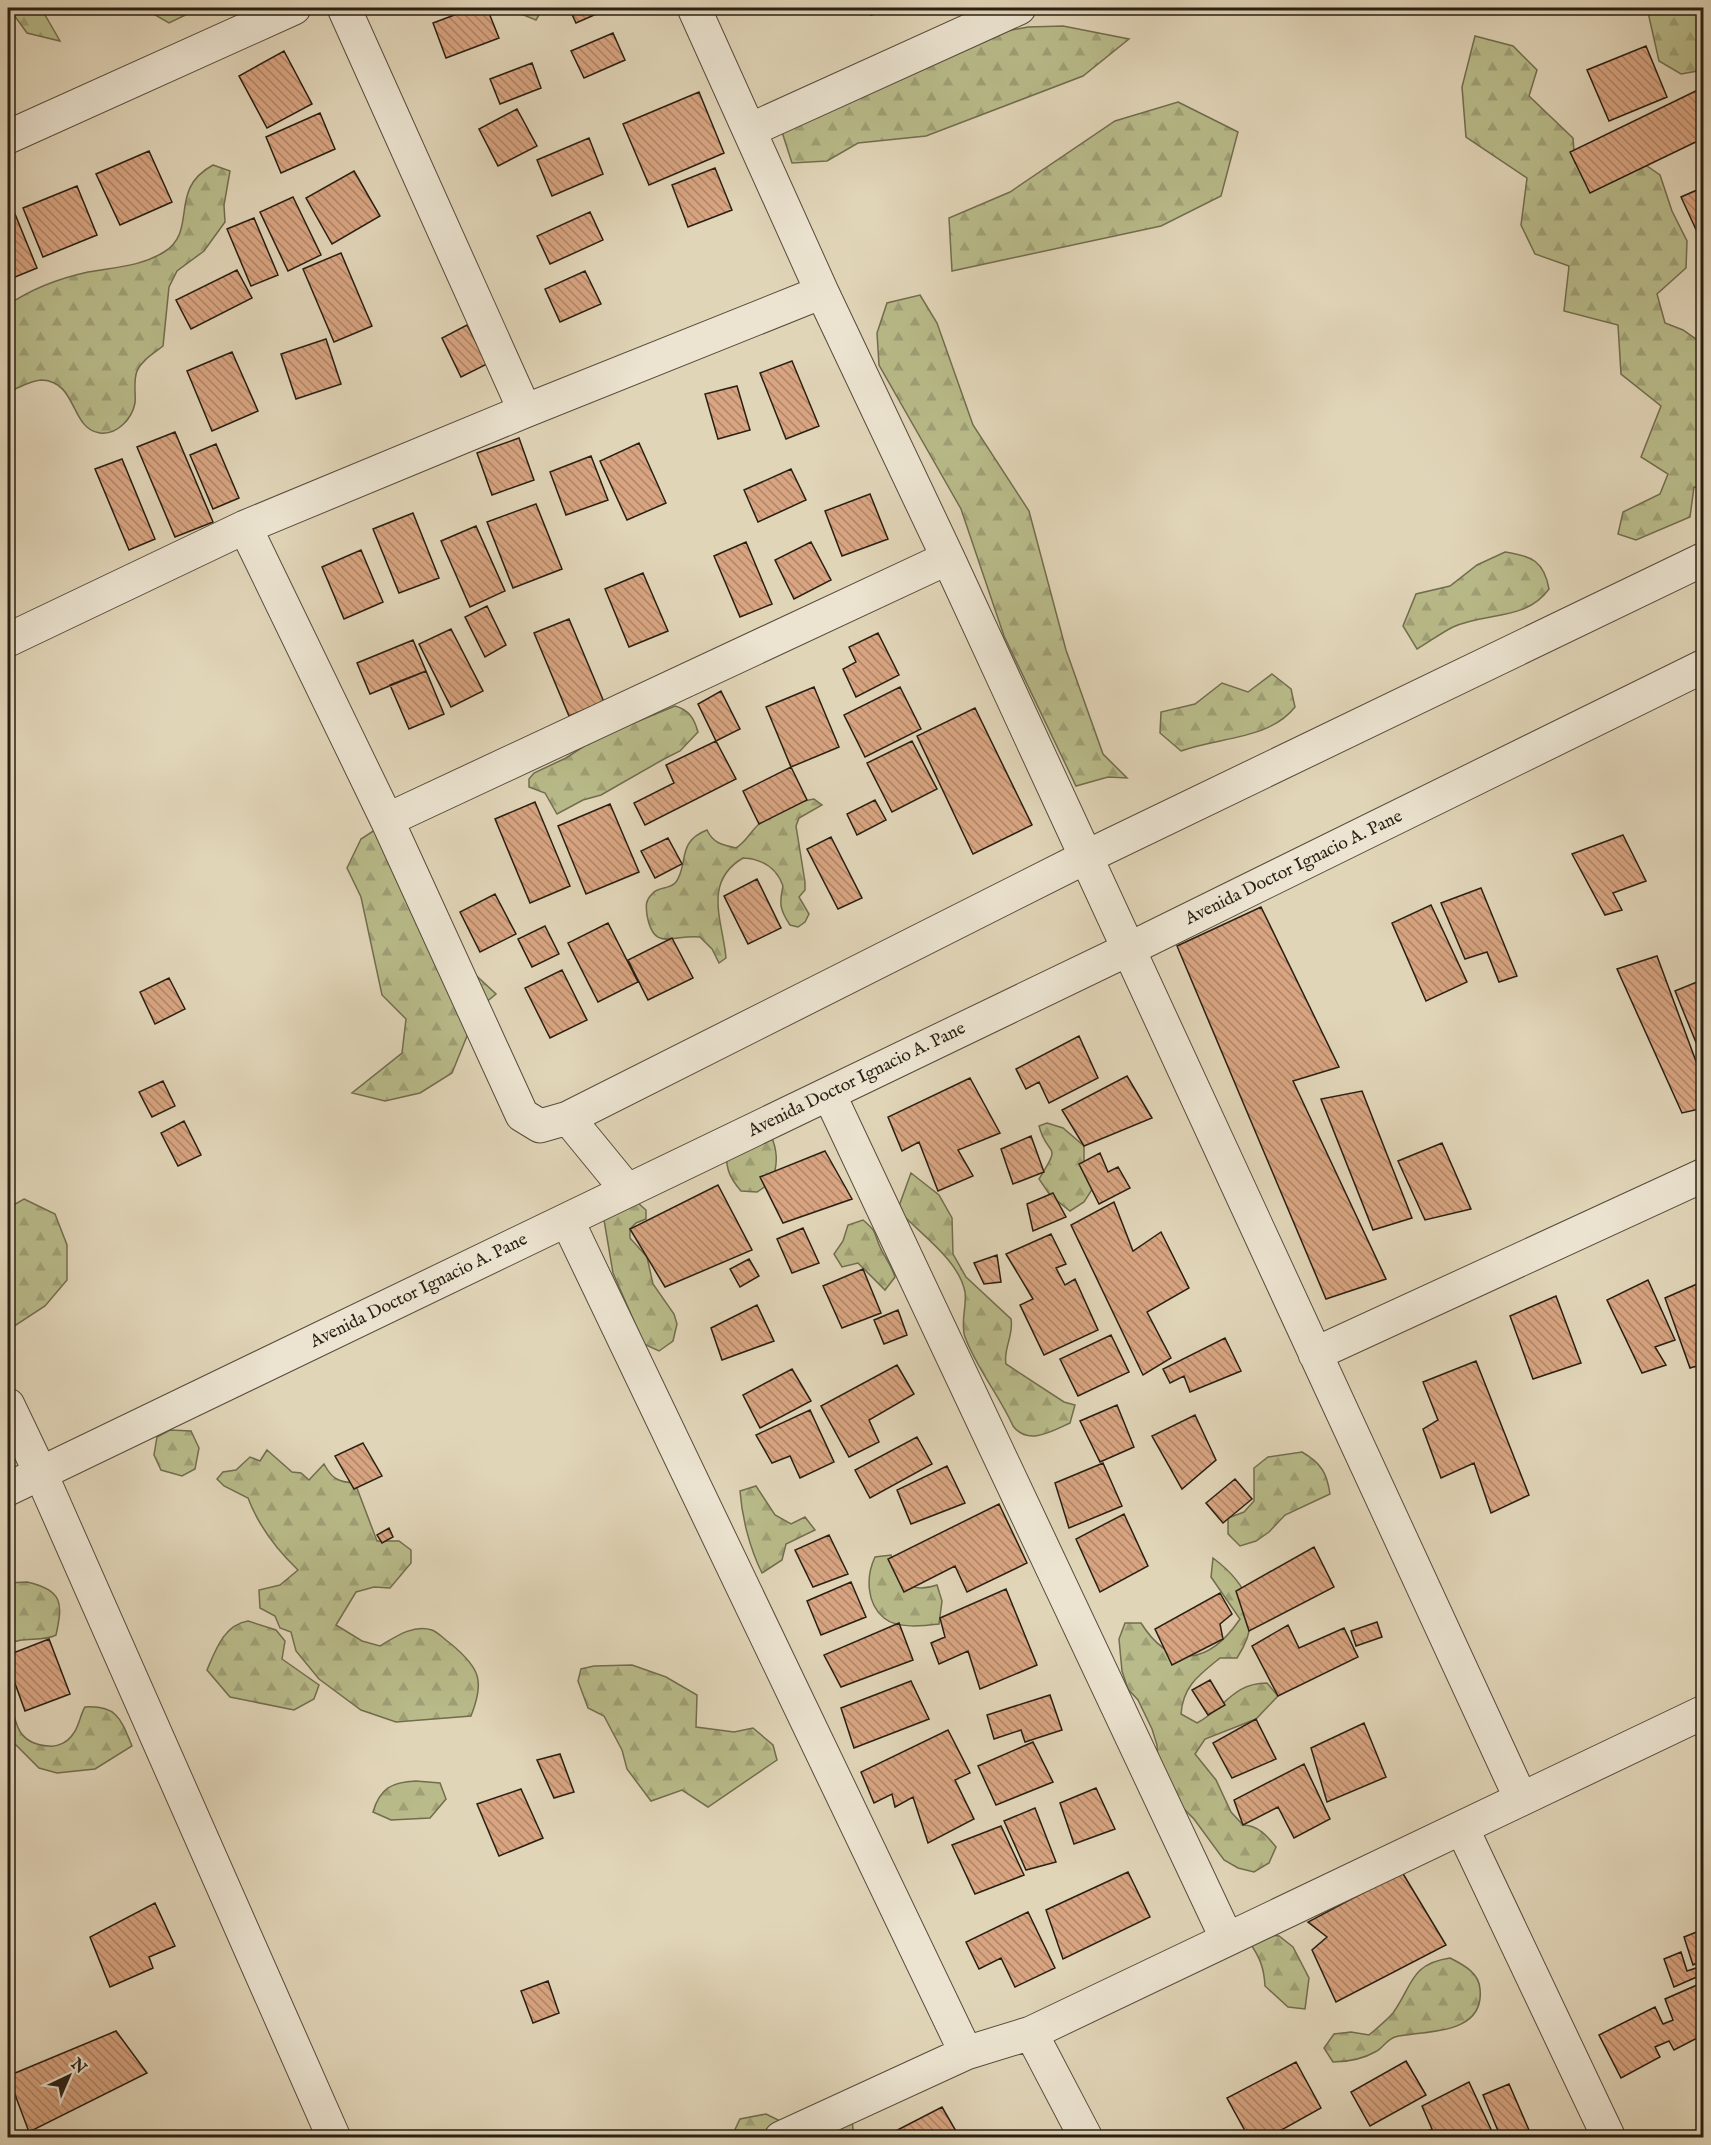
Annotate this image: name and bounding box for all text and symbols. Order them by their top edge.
street label: Avenida Doctor Ignacio A. Pane [1181,805,1406,931]
street label: Avenida Doctor Ignacio A. Pane [744,1017,969,1143]
street label: Avenida Doctor Ignacio A. Pane [306,1228,531,1354]
north arrow [39,2046,99,2106]
text: N [65,2054,90,2079]

